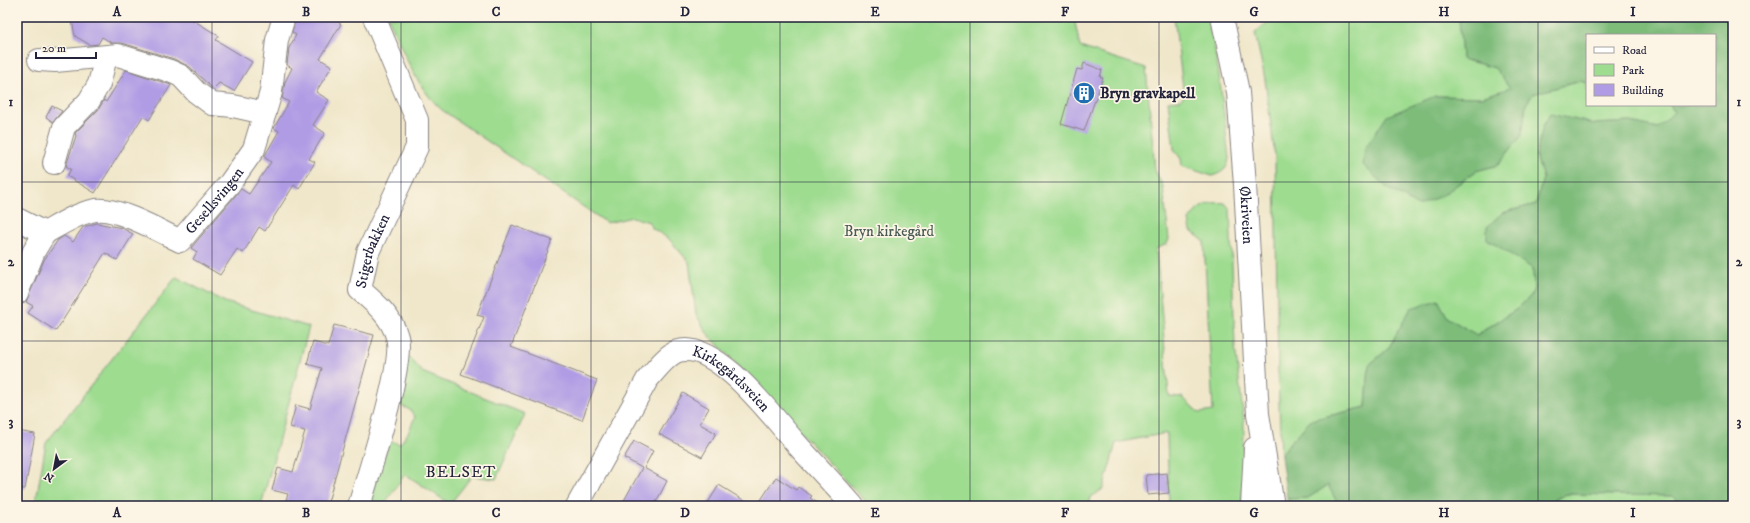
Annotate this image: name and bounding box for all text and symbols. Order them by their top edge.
text: A [112,4,122,20]
text: B [302,4,310,20]
text: C [492,4,501,20]
text: D [680,4,690,20]
text: E [870,4,880,20]
text: F [1061,4,1070,20]
text: G [1249,4,1259,20]
text: H [1439,4,1450,20]
text: I [1630,4,1636,20]
scale bar [36,34,96,60]
legend [1586,34,1716,106]
text: 20 m [42,41,66,56]
text: Road [1622,43,1647,58]
text: Park [1622,63,1644,78]
building icon: Bryn gravkapell [1071,80,1097,106]
text: Building [1622,83,1663,98]
place label: Bryn gravkapell [1100,84,1196,103]
text: 1 [9,94,14,110]
text: 1 [1737,94,1742,110]
street label: Gesellsvingen [181,164,248,238]
street label: Økriveien [1235,185,1257,245]
street label: Stigerbakken [352,211,395,290]
park label: Bryn kirkegård [844,222,935,241]
text: 2 [8,254,15,270]
text: 2 [1736,254,1743,270]
street label: Kirkegårdsveien [690,342,774,416]
text: 3 [9,414,14,430]
text: 3 [1737,414,1742,430]
north arrow [34,449,74,489]
district label: BELSET [426,462,496,482]
text: N [42,468,57,485]
text: A [112,505,122,521]
text: B [302,505,310,521]
text: C [492,505,501,521]
text: D [680,505,690,521]
text: E [870,505,880,521]
text: F [1061,505,1070,521]
text: G [1249,505,1259,521]
text: H [1439,505,1450,521]
text: I [1630,505,1636,521]

